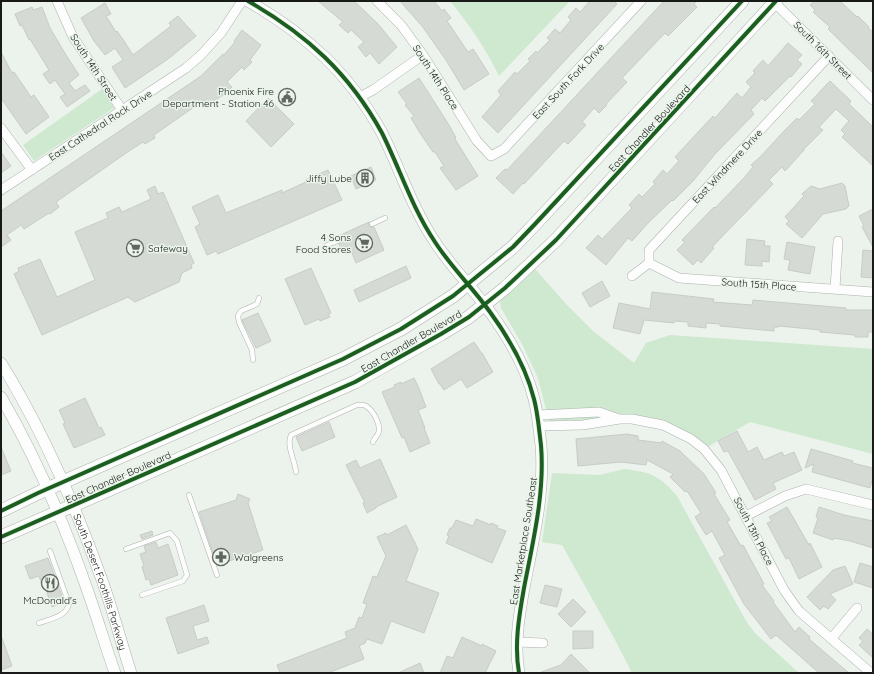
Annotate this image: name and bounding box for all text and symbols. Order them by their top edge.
street label: South 16th Street [791,18,855,83]
street label: South 14th Street [67,31,120,104]
street label: East South Fork Drive [530,40,607,122]
street label: South 14th Place [410,42,462,113]
street label: East Chandler Boulevard [606,82,693,175]
place label: Phoenix Fire Department - Station 46 [163,85,275,110]
street label: East Cathedral Rock Drive [46,87,155,164]
public building icon: Phoenix Fire Department - Station 46 [277,87,297,107]
street label: East Windmere Drive [690,126,765,206]
building icon: Jiffy Lube [355,168,375,188]
place label: Jiffy Lube [306,172,352,185]
place label: 4 Sons Food Stores [296,231,351,256]
supermarket icon: 4 Sons Food Stores [354,233,374,253]
supermarket icon: Safeway [125,238,145,258]
place label: Safeway [148,242,188,255]
street label: South 15th Place [721,275,797,294]
street label: East Chandler Boulevard [359,307,464,376]
street label: East Chandler Boulevard [63,448,173,507]
street label: East Marketplace Southeast [507,476,540,606]
street label: South 13th Place [731,495,777,568]
street label: South Desert Foothills Parkway [70,512,130,652]
pharmacy icon: Walgreens [211,547,231,567]
place label: Walgreens [234,551,284,564]
restaurant icon: McDonald's [40,573,60,593]
place label: McDonald's [23,594,77,607]

